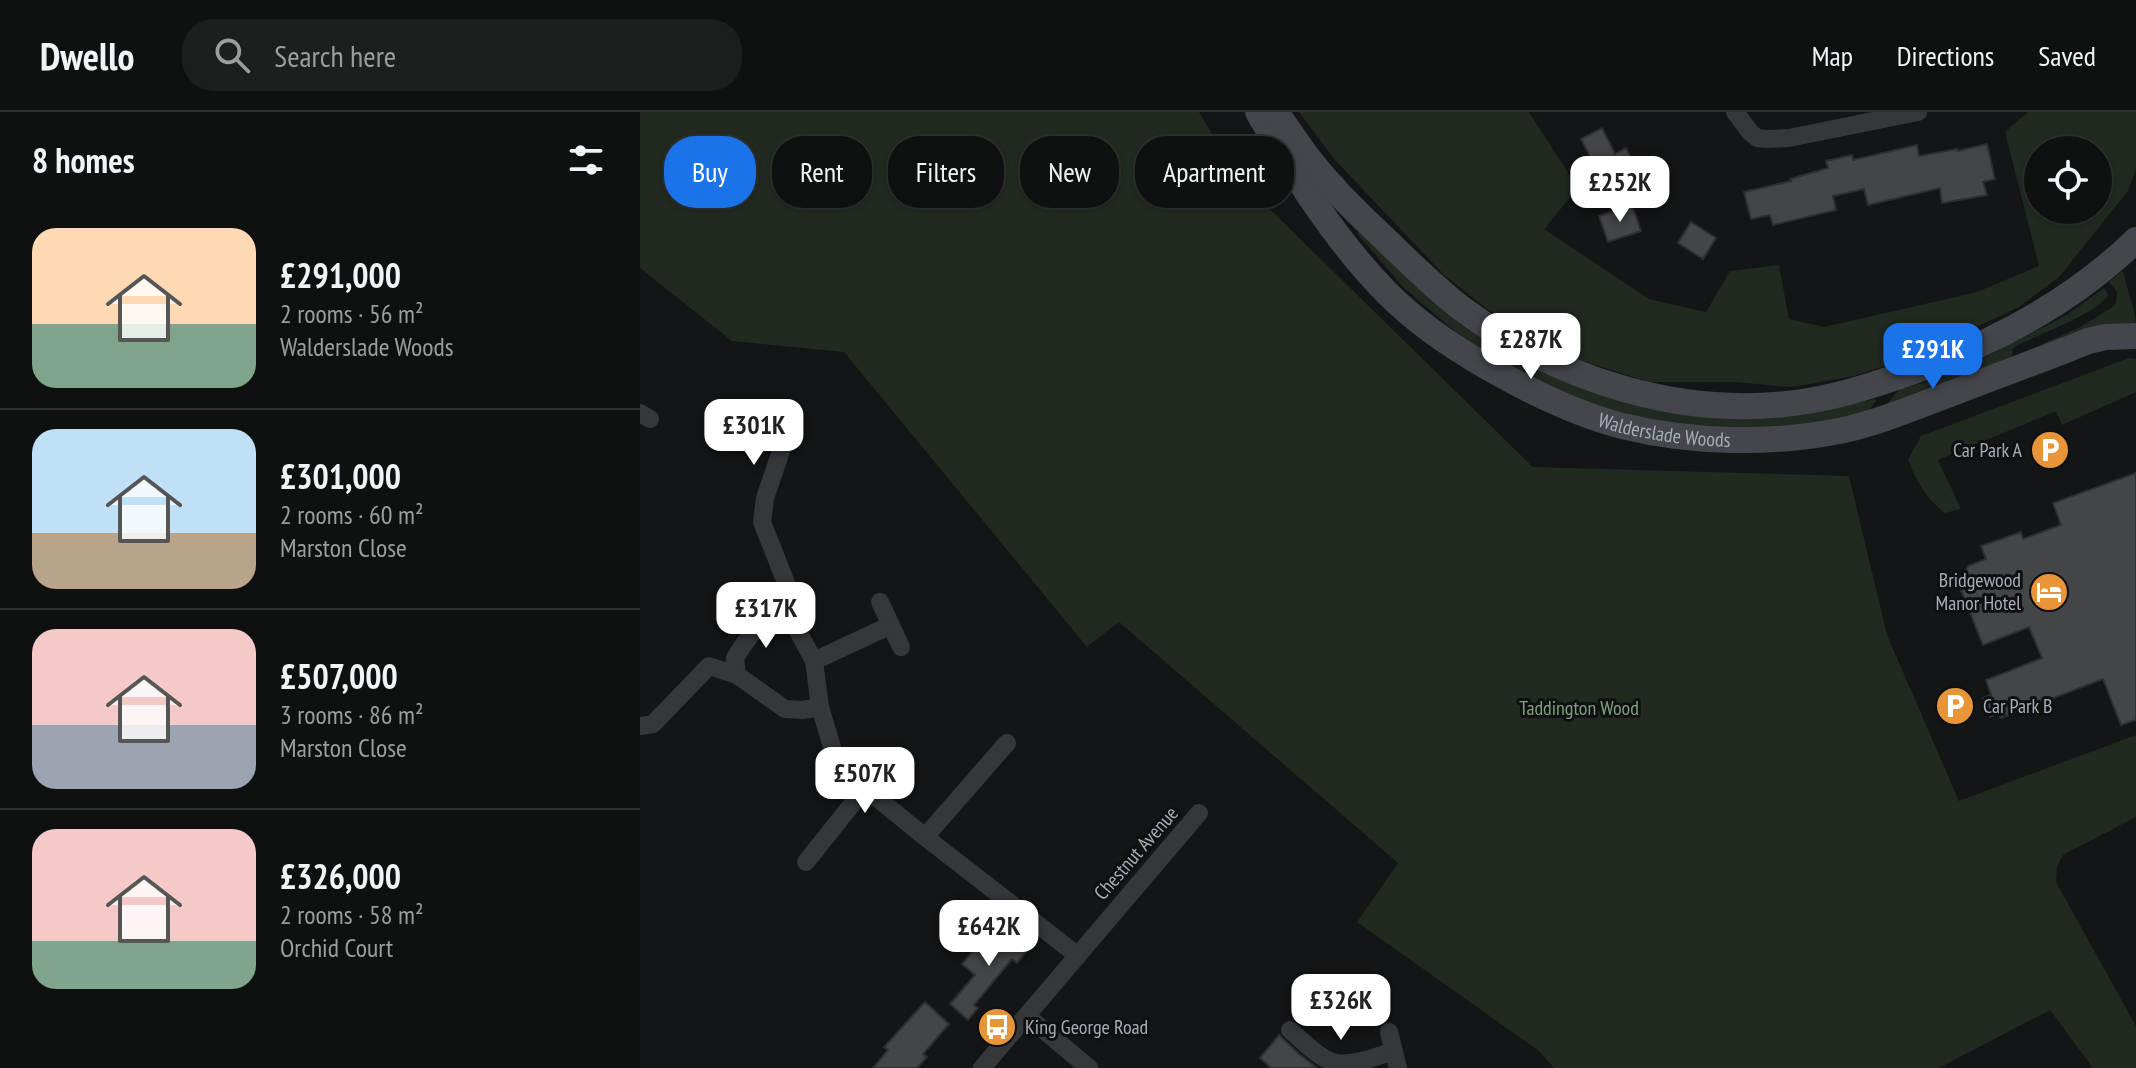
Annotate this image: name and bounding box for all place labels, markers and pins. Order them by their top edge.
pin: £252K [1564,156,1676,224]
pin: £287K [1475,313,1587,381]
pin: £291K [1877,323,1989,391]
pin: £301K [698,399,810,467]
parking icon: Car Park A [2029,429,2071,471]
place label: Car Park A [1953,437,2023,463]
place label: Bridgewood Manor Hotel [1936,567,2021,616]
hotel icon: Bridgewood Manor Hotel [2028,571,2070,613]
pin: £317K [710,582,822,650]
parking icon: Car Park B [1934,685,1976,727]
place label: Car Park B [1983,693,2053,719]
pin: £507K [809,747,921,815]
pin: £642K [933,900,1045,968]
pin: £326K [1285,974,1397,1042]
bus stop icon: King George Road [976,1006,1018,1048]
place label: King George Road [1025,1014,1148,1040]

